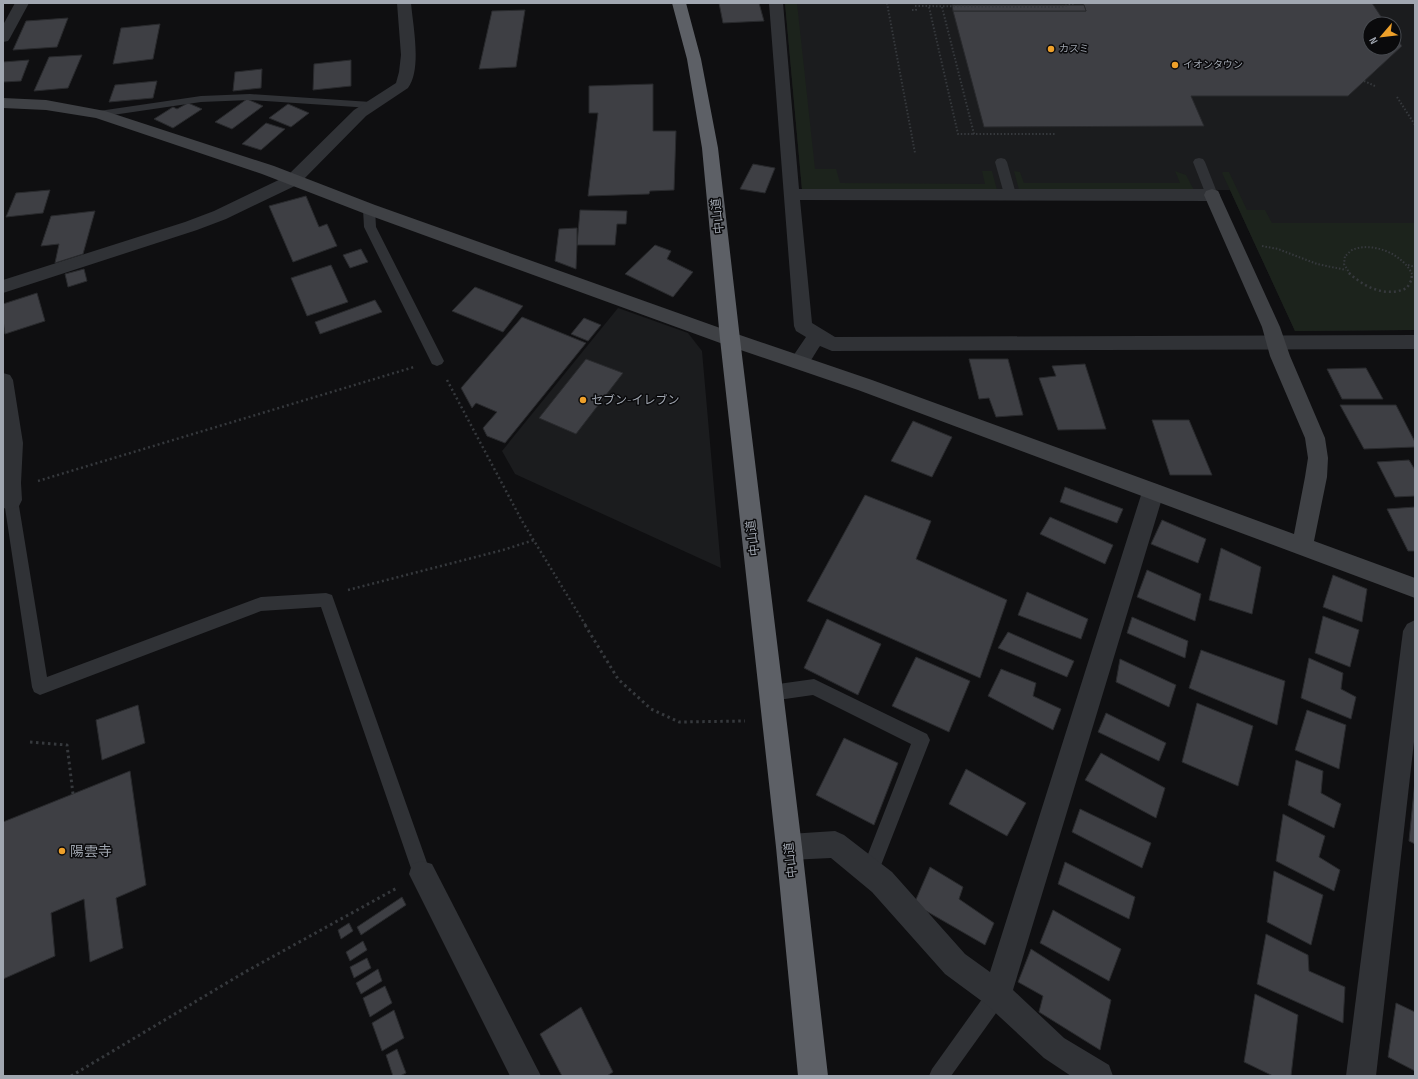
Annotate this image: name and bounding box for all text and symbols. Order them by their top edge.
north arrow [1362,16,1402,56]
text: N [1366,35,1381,46]
place label: カスミ [1059,43,1089,55]
marker: カスミ [1046,44,1056,54]
place label: イオンタウン [1183,59,1243,71]
marker: イオンタウン [1170,60,1180,70]
street label: 中山道 [709,197,727,235]
place label: セブン-イレブン [591,393,679,408]
marker: セブン-イレブン [578,395,588,405]
street label: 中山道 [743,519,763,557]
street label: 中山道 [782,841,800,879]
place label: 陽雲寺 [70,843,112,860]
marker: 陽雲寺 [57,846,67,856]

